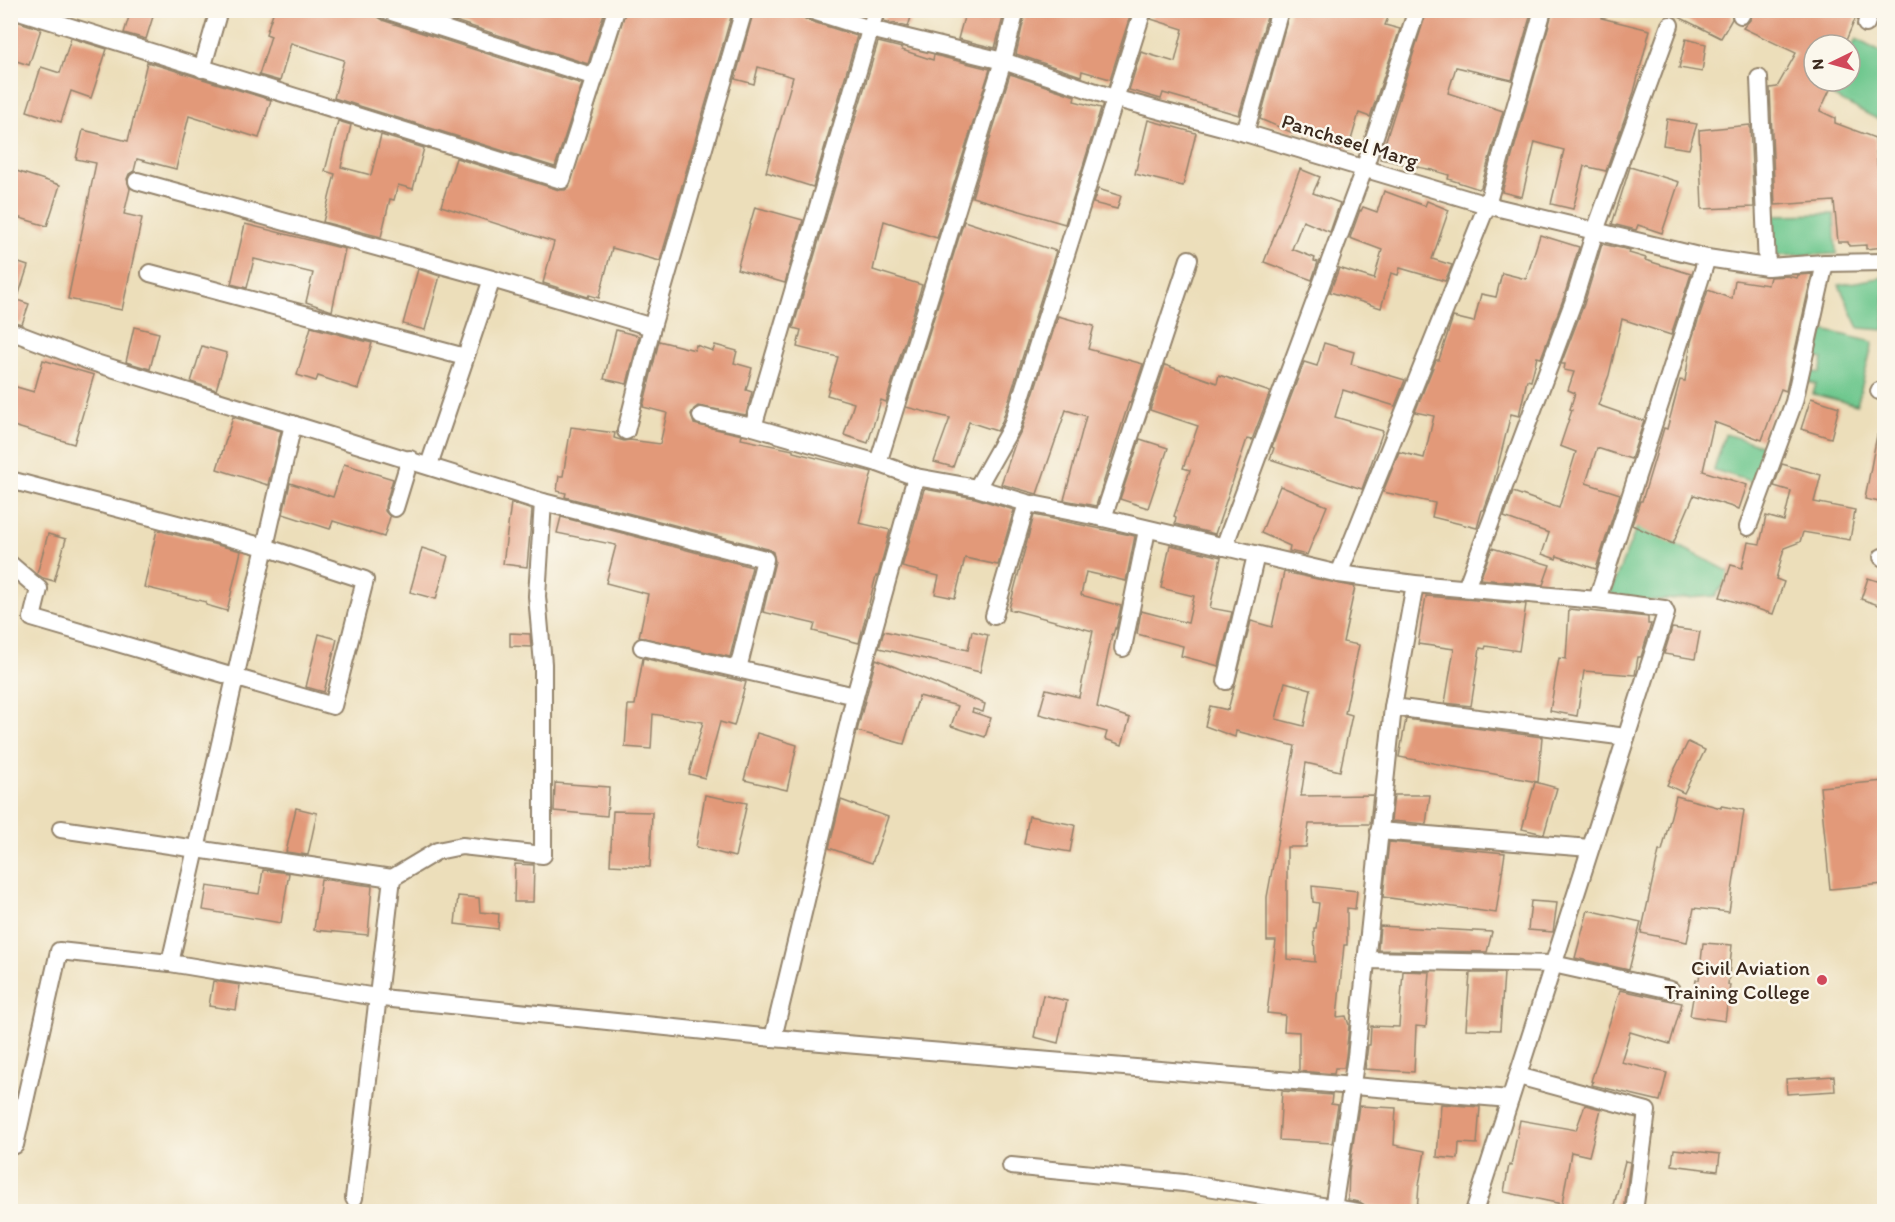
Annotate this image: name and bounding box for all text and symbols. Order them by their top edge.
north arrow [1802,33,1862,93]
text: N [1808,58,1827,70]
street label: Panchseel Marg [1279,108,1422,173]
place label: Civil Aviation Training College [1664,955,1810,1004]
marker: Civil Aviation Training College [1815,973,1829,987]

